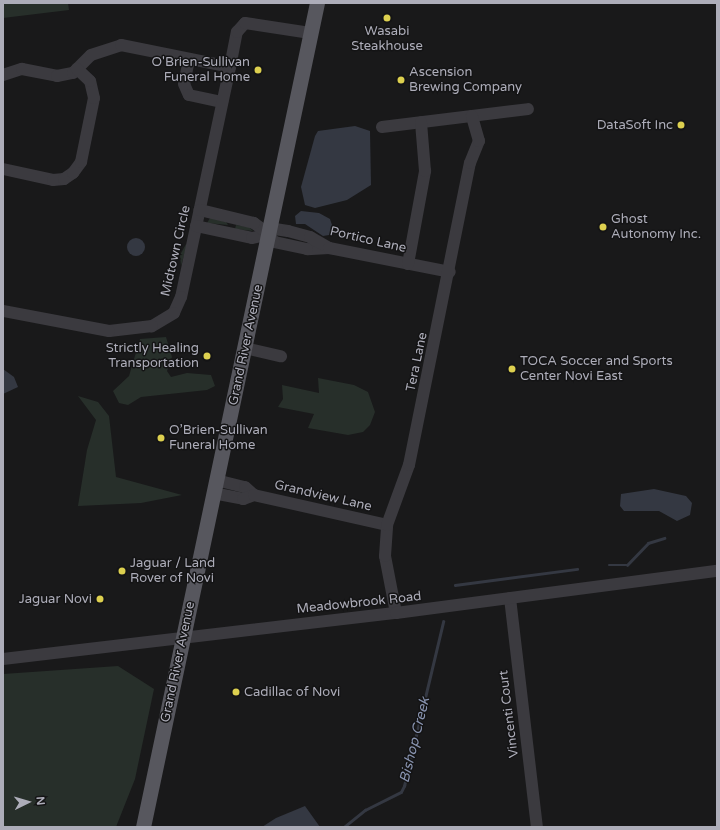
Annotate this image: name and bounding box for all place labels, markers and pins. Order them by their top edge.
marker: Wasabi Steakhouse [382,13,392,23]
place label: Wasabi Steakhouse [351,24,423,55]
place label: O'Brien-Sullivan Funeral Home [152,55,250,86]
marker: O'Brien-Sullivan Funeral Home [253,65,263,75]
place label: Ascension Brewing Company [409,65,522,96]
marker: Ascension Brewing Company [396,75,406,85]
place label: DataSoft Inc [597,117,673,133]
marker: DataSoft Inc [676,120,686,130]
place label: Ghost Autonomy Inc. [611,212,701,243]
marker: Ghost Autonomy Inc. [598,222,608,232]
place label: Strictly Healing Transportation [106,341,199,372]
marker: Strictly Healing Transportation [202,351,212,361]
place label: TOCA Soccer and Sports Center Novi East [520,354,673,385]
marker: TOCA Soccer and Sports Center Novi East [507,364,517,374]
place label: O’Brien-Sullivan Funeral Home [169,423,268,454]
marker: O’Brien-Sullivan Funeral Home [156,433,166,443]
place label: Jaguar / Land Rover of Novi [130,556,215,587]
marker: Jaguar / Land Rover of Novi [117,566,127,576]
place label: Jaguar Novi [19,591,92,607]
marker: Jaguar Novi [95,594,105,604]
place label: Cadillac of Novi [244,684,340,700]
marker: Cadillac of Novi [231,687,241,697]

